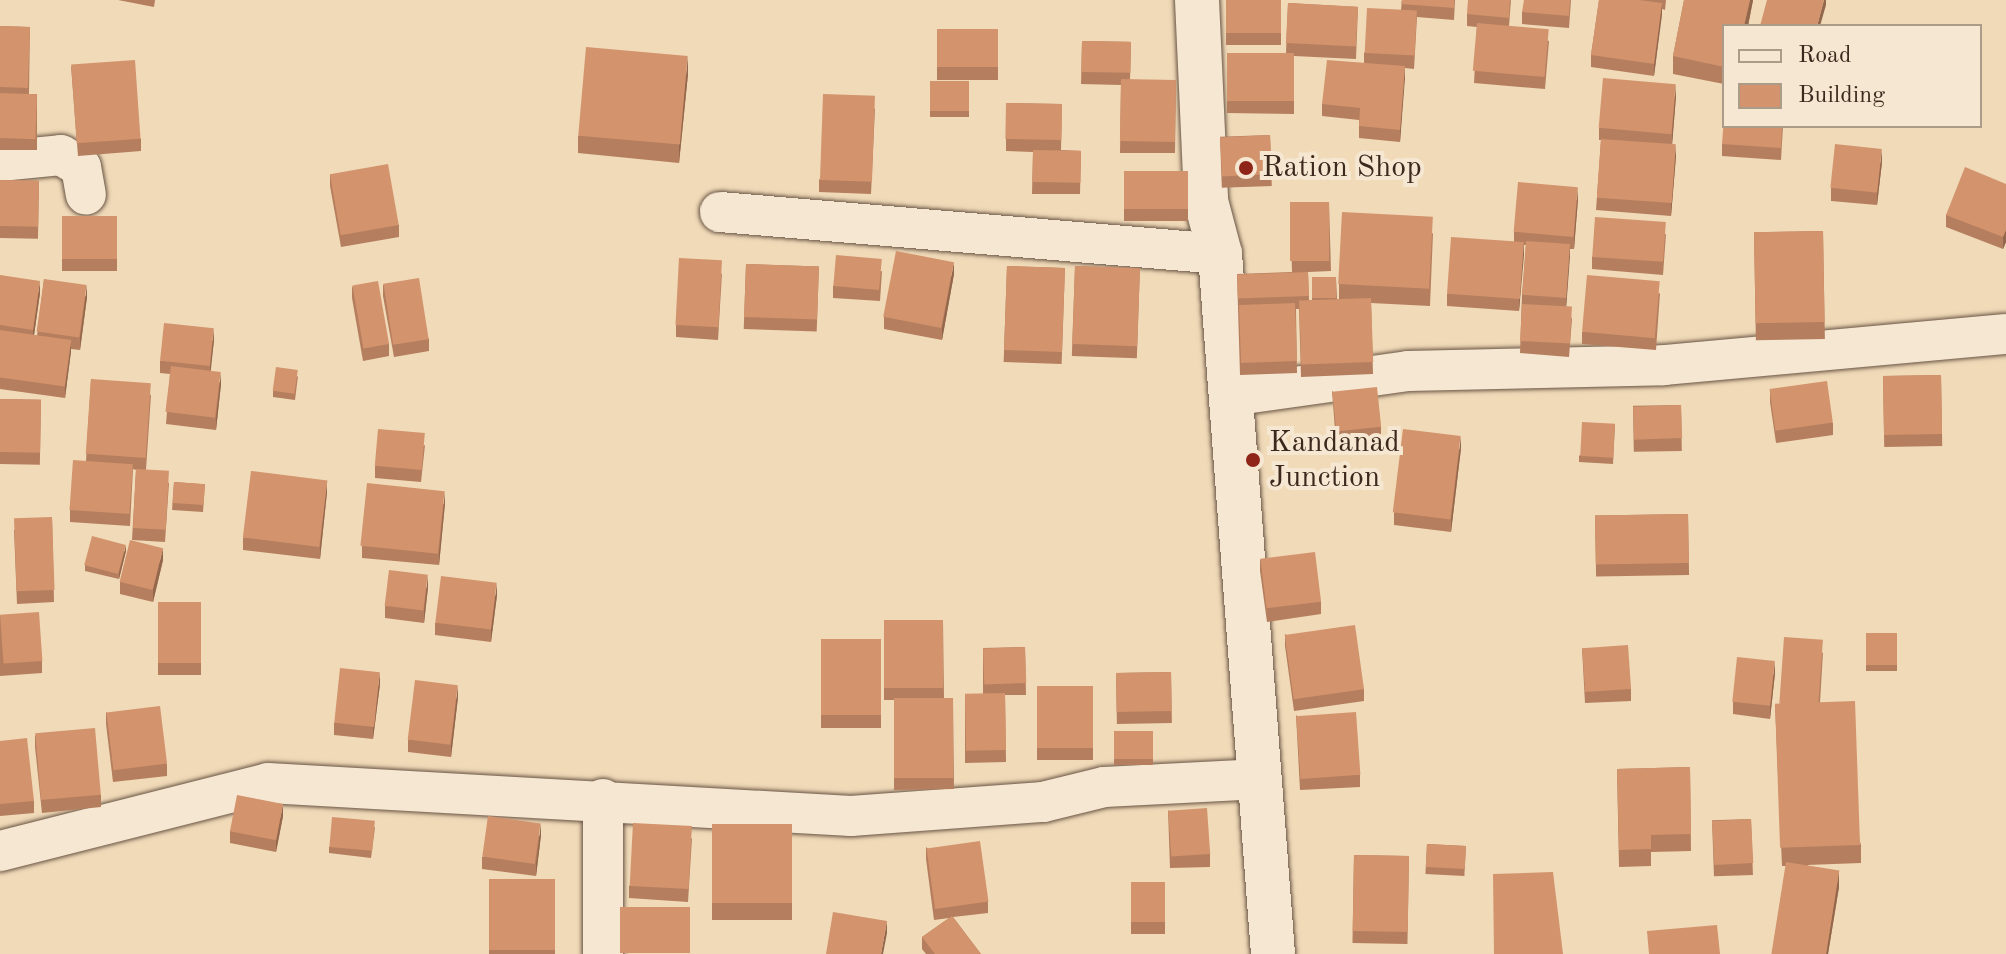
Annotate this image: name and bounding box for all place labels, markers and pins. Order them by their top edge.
place label: Ration Shop [1262,150,1422,186]
marker: Ration Shop [1237,159,1255,177]
place label: Kandanad Junction [1269,425,1400,496]
marker: Kandanad Junction [1244,451,1262,469]

